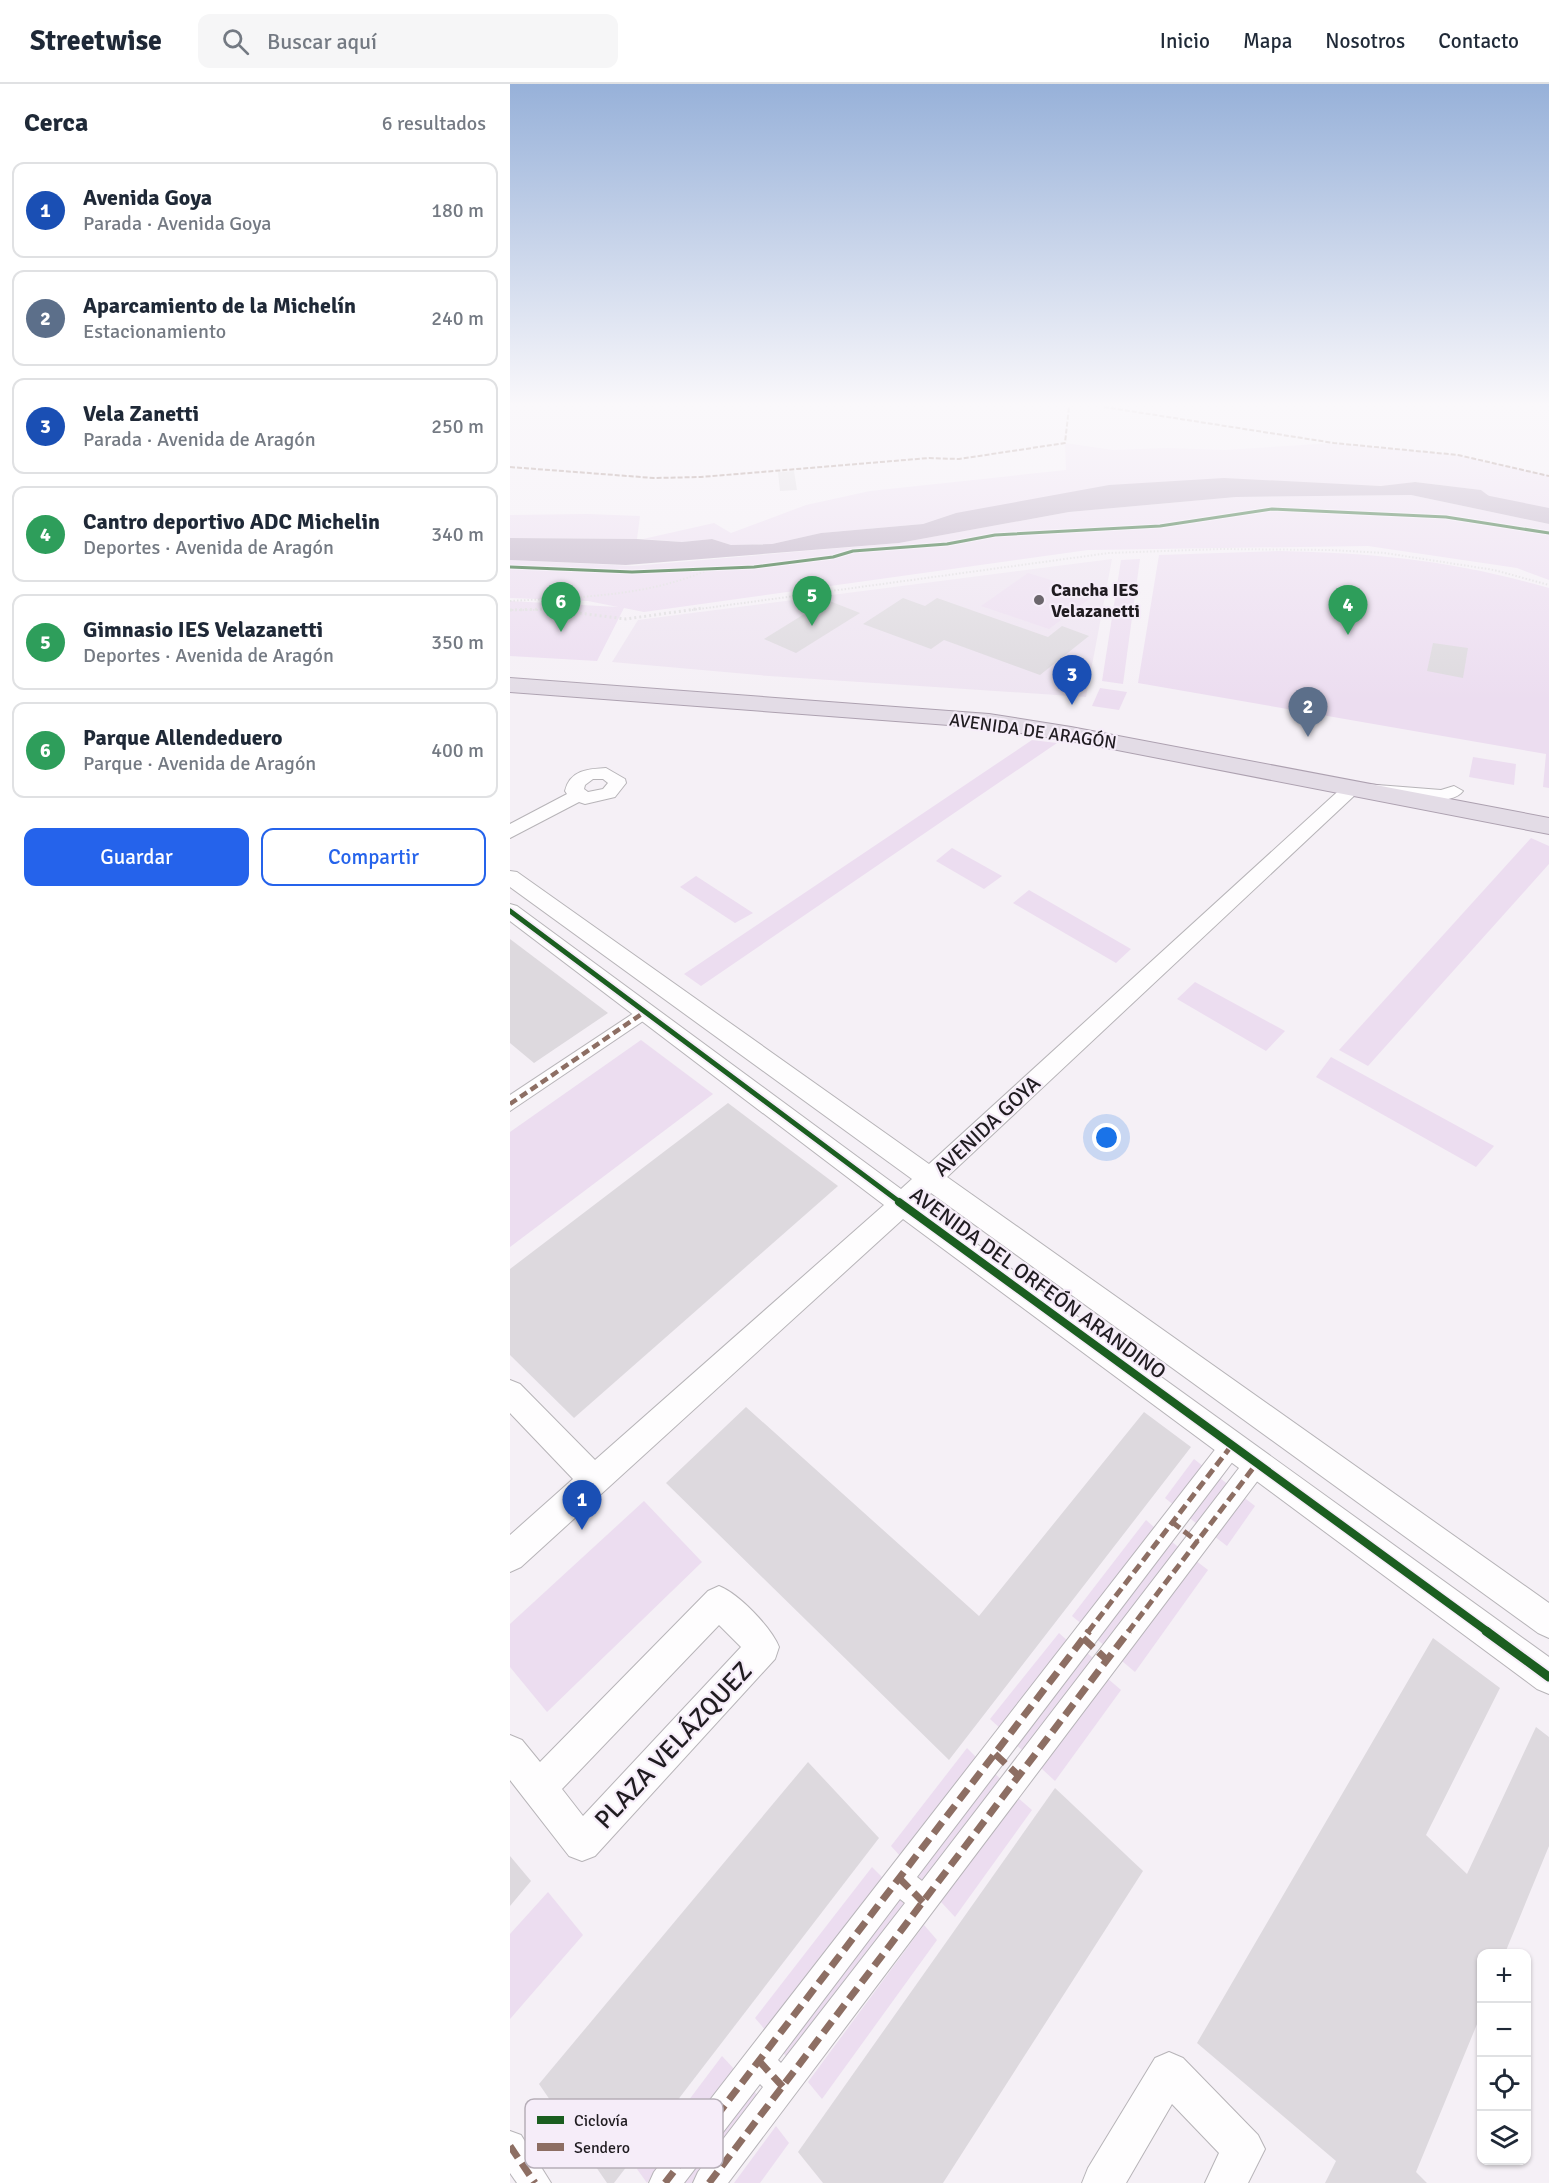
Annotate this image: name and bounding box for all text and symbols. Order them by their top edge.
search box [198,14,618,68]
text: Streetwise [30,24,162,58]
icon: search [219,25,252,58]
text: Buscar aquí [267,28,377,55]
text: Inicio [1160,28,1210,54]
text: Mapa [1243,28,1292,54]
text: Nosotros [1325,28,1405,54]
text: Contacto [1438,28,1519,54]
text: Cerca [24,107,88,139]
text: 6 resultados [382,111,486,136]
text: Avenida Goya [83,184,212,211]
text: 1 [40,198,51,223]
text: 180 m [431,198,484,223]
text: Parada · Avenida Goya [83,211,271,236]
text: Aparcamiento de la Michelín [83,292,356,319]
text: 2 [40,306,51,331]
text: 240 m [431,306,484,331]
text: Estacionamiento [83,319,226,344]
text: Vela Zanetti [83,400,199,427]
text: 3 [40,414,51,439]
text: 250 m [431,414,484,439]
text: Parada · Avenida de Aragón [83,427,316,452]
text: Cantro deportivo ADC Michelin [83,508,380,535]
text: 4 [40,522,51,547]
text: 340 m [431,522,484,547]
text: Deportes · Avenida de Aragón [83,535,334,560]
pin: 5 [792,576,832,626]
place label: Cancha IES Velazanetti [1051,579,1140,622]
pin: 6 [542,582,580,632]
pin: 4 [1328,586,1368,635]
marker: Cancha IES Velazanetti [1032,593,1046,607]
text: Gimnasio IES Velazanetti [83,616,323,643]
text: 5 [40,630,51,655]
text: 350 m [431,630,484,655]
text: Deportes · Avenida de Aragón [83,643,334,668]
pin: 3 [1052,656,1092,705]
pin: 2 [1288,688,1328,737]
street label: AVENIDA DE ARAGÓN [948,708,1118,754]
text: Parque Allendeduero [83,724,282,751]
text: 6 [40,738,51,763]
text: 400 m [431,738,484,763]
text: Parque · Avenida de Aragón [83,751,316,776]
button: Guardar [24,828,249,886]
button: Compartir [261,828,486,886]
street label: AVENIDA GOYA [928,1070,1046,1182]
your location [1092,1123,1121,1152]
street label: AVENIDA DEL ORFEÓN ARANDINO [905,1181,1171,1385]
pin: 1 [562,1480,602,1530]
street label: PLAZA VELÁZQUEZ [588,1656,759,1836]
map controls [1477,1949,1531,2165]
button: + [1477,1949,1531,2003]
button: − [1477,2003,1531,2057]
button: locate [1477,2057,1531,2111]
legend [525,2099,723,2168]
text: Ciclovía [574,2111,628,2131]
button: layers [1477,2111,1531,2165]
text: Sendero [574,2138,630,2158]

